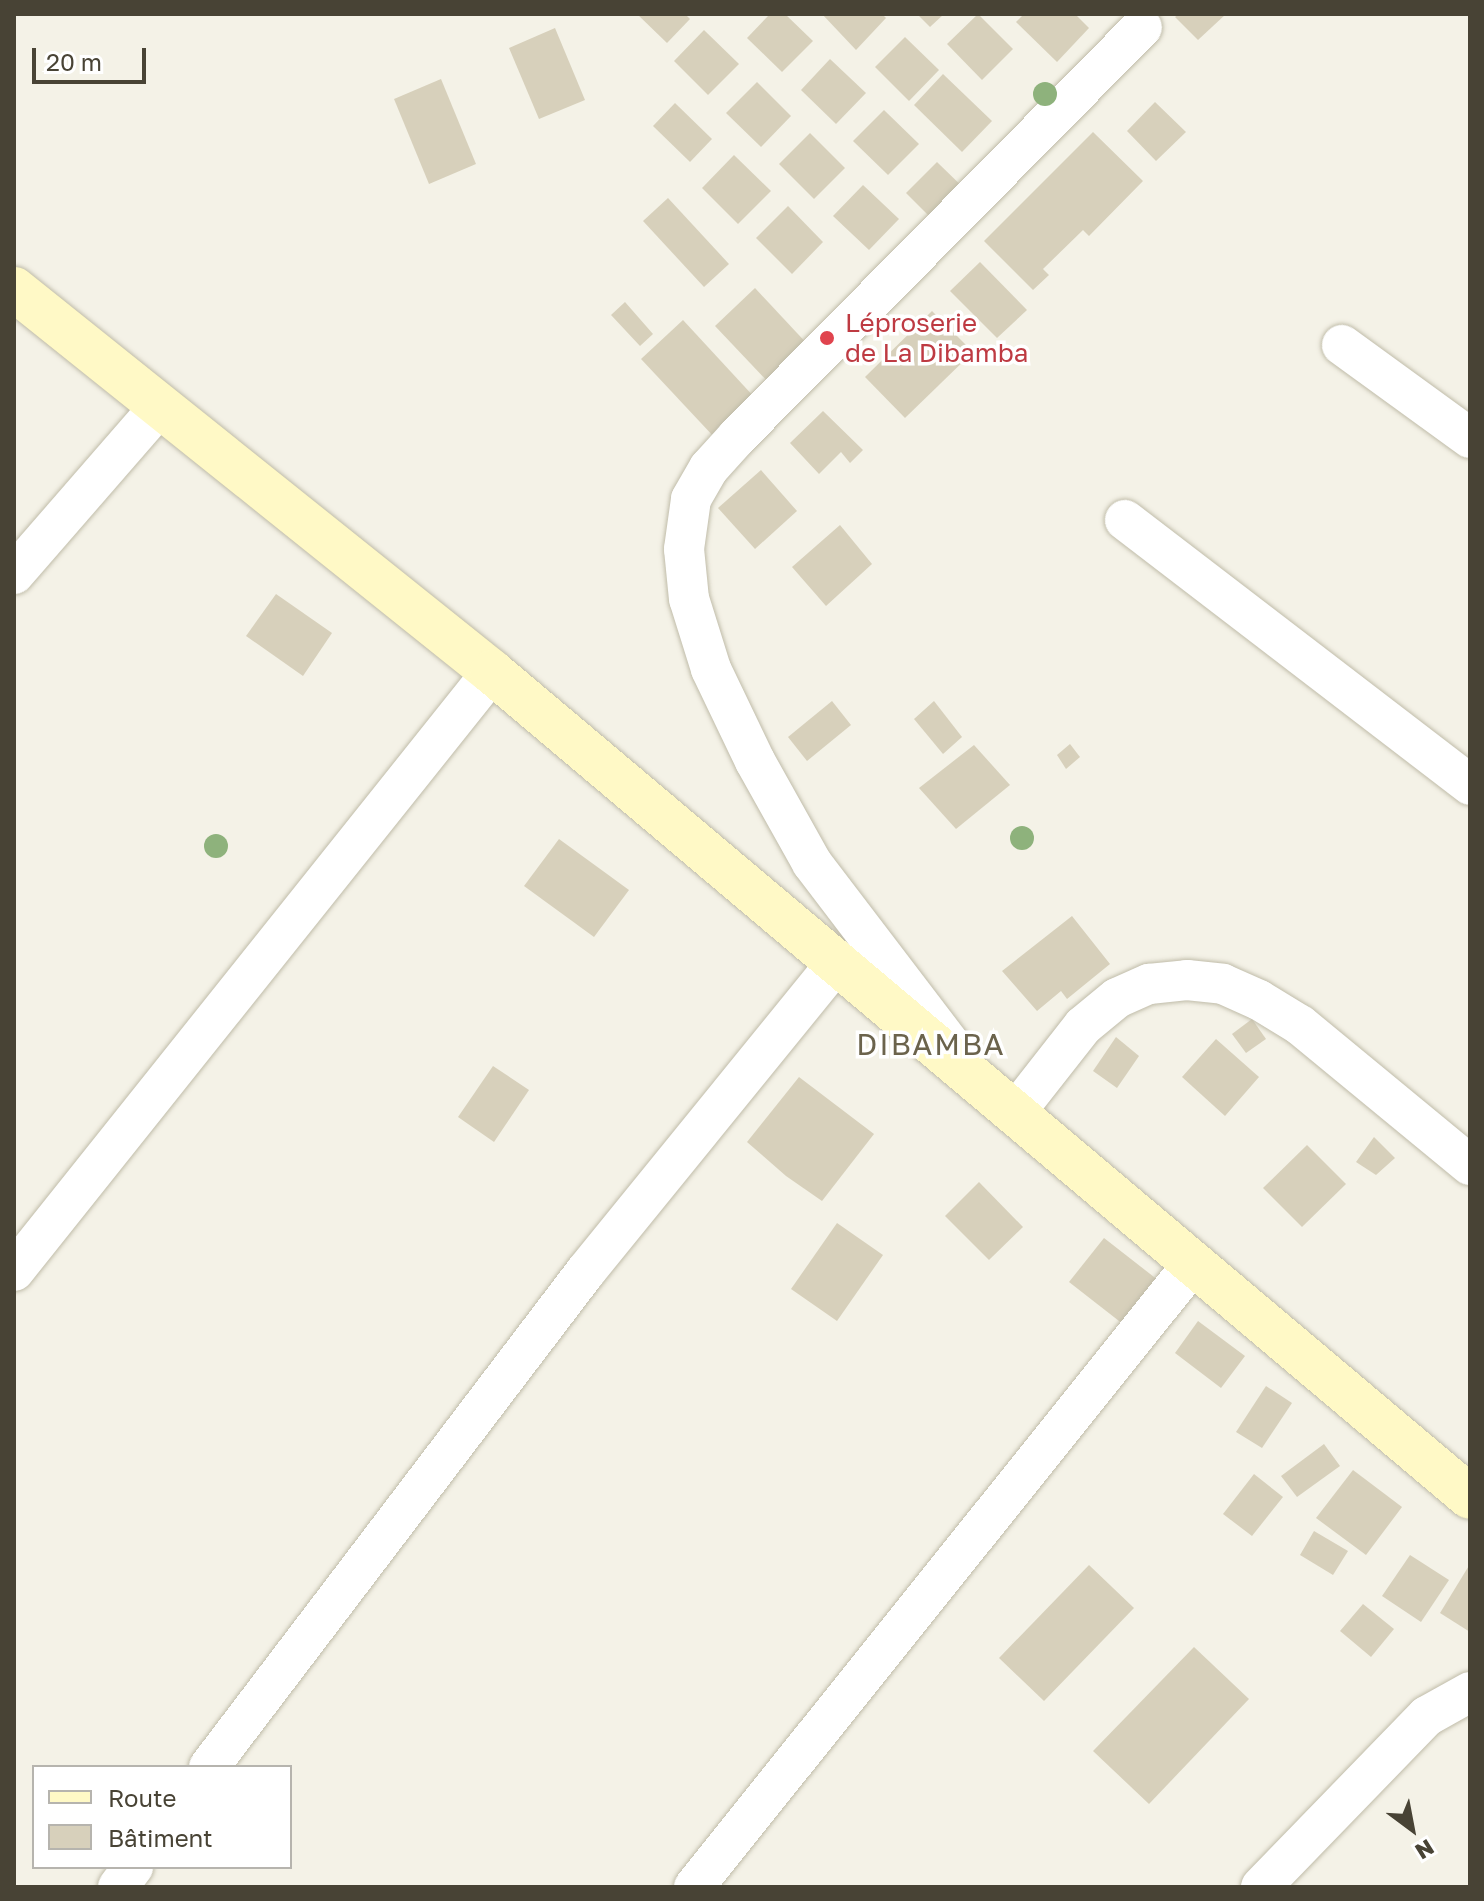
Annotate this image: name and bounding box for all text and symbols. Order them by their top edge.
scale bar [36,32,150,82]
text: 20 m [46,47,102,76]
place label: Léproserie de La Dibamba [845,307,1028,368]
marker: Léproserie de La Dibamba [816,327,838,349]
district label: DIBAMBA [856,1026,1006,1062]
legend [32,1765,292,1869]
text: Route [108,1783,177,1812]
north arrow [1372,1789,1452,1869]
text: Bâtiment [108,1823,213,1852]
text: N [1411,1834,1439,1866]

